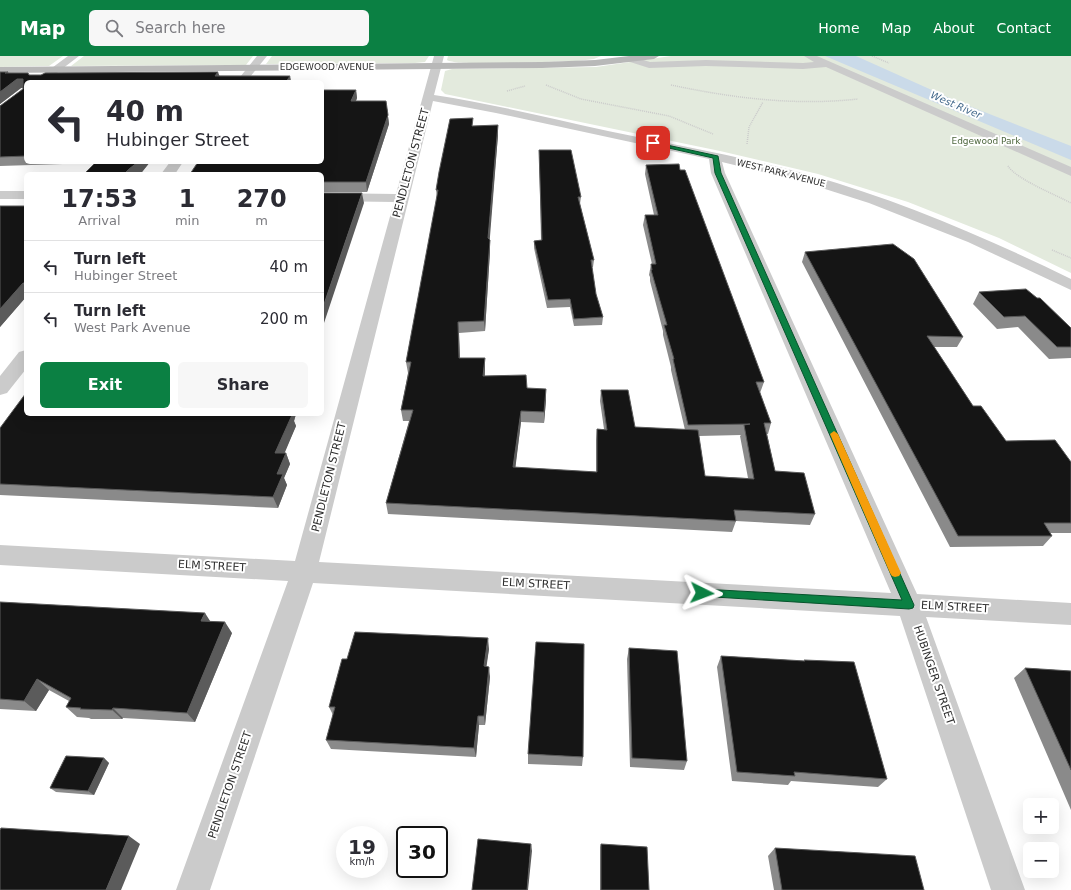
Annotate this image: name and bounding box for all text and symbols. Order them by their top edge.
search box [89,10,369,46]
text: Map [20,17,65,39]
icon: search [103,17,125,39]
text: Search here [135,19,225,37]
text: Home [818,20,860,36]
text: Map [882,20,911,36]
text: About [933,20,975,36]
text: Contact [997,20,1051,36]
street label: EDGEWOOD AVENUE [280,62,375,72]
water label: West River [929,89,984,121]
text: 40 m [106,95,184,128]
icon: left [40,96,92,148]
street label: PENDLETON STREET [390,107,432,219]
pin [636,126,670,160]
text: Hubinger Street [106,129,249,150]
icon: arrive [642,132,664,154]
park label: Edgewood Park [951,136,1021,146]
street label: WEST PARK AVENUE [736,157,827,189]
text: 17:53 [61,185,138,213]
text: 1 [179,185,195,213]
text: 270 [237,185,287,213]
text: Arrival [78,213,121,228]
text: min [175,213,199,228]
text: m [255,213,268,228]
text: Turn left [74,250,146,268]
icon: left [40,256,62,278]
text: 40 m [270,258,308,276]
text: Hubinger Street [74,268,177,283]
text: Turn left [74,302,146,320]
icon: left [40,308,62,330]
text: 200 m [260,310,308,328]
text: West Park Avenue [74,320,191,335]
button: Exit [40,362,170,408]
button: Share [178,362,308,408]
street label: PENDLETON STREET [309,421,349,533]
street label: ELM STREET [178,558,247,574]
position arrow [681,572,723,614]
street label: ELM STREET [502,576,571,592]
street label: ELM STREET [921,599,990,615]
street label: HUBINGER STREET [911,624,957,727]
street label: PENDLETON STREET [206,729,255,840]
map controls [1023,798,1059,878]
button: + [1023,798,1059,834]
speed limit sign: 30 [396,826,448,878]
text: 19 [348,835,376,859]
button: − [1023,842,1059,878]
text: km/h [349,856,375,867]

